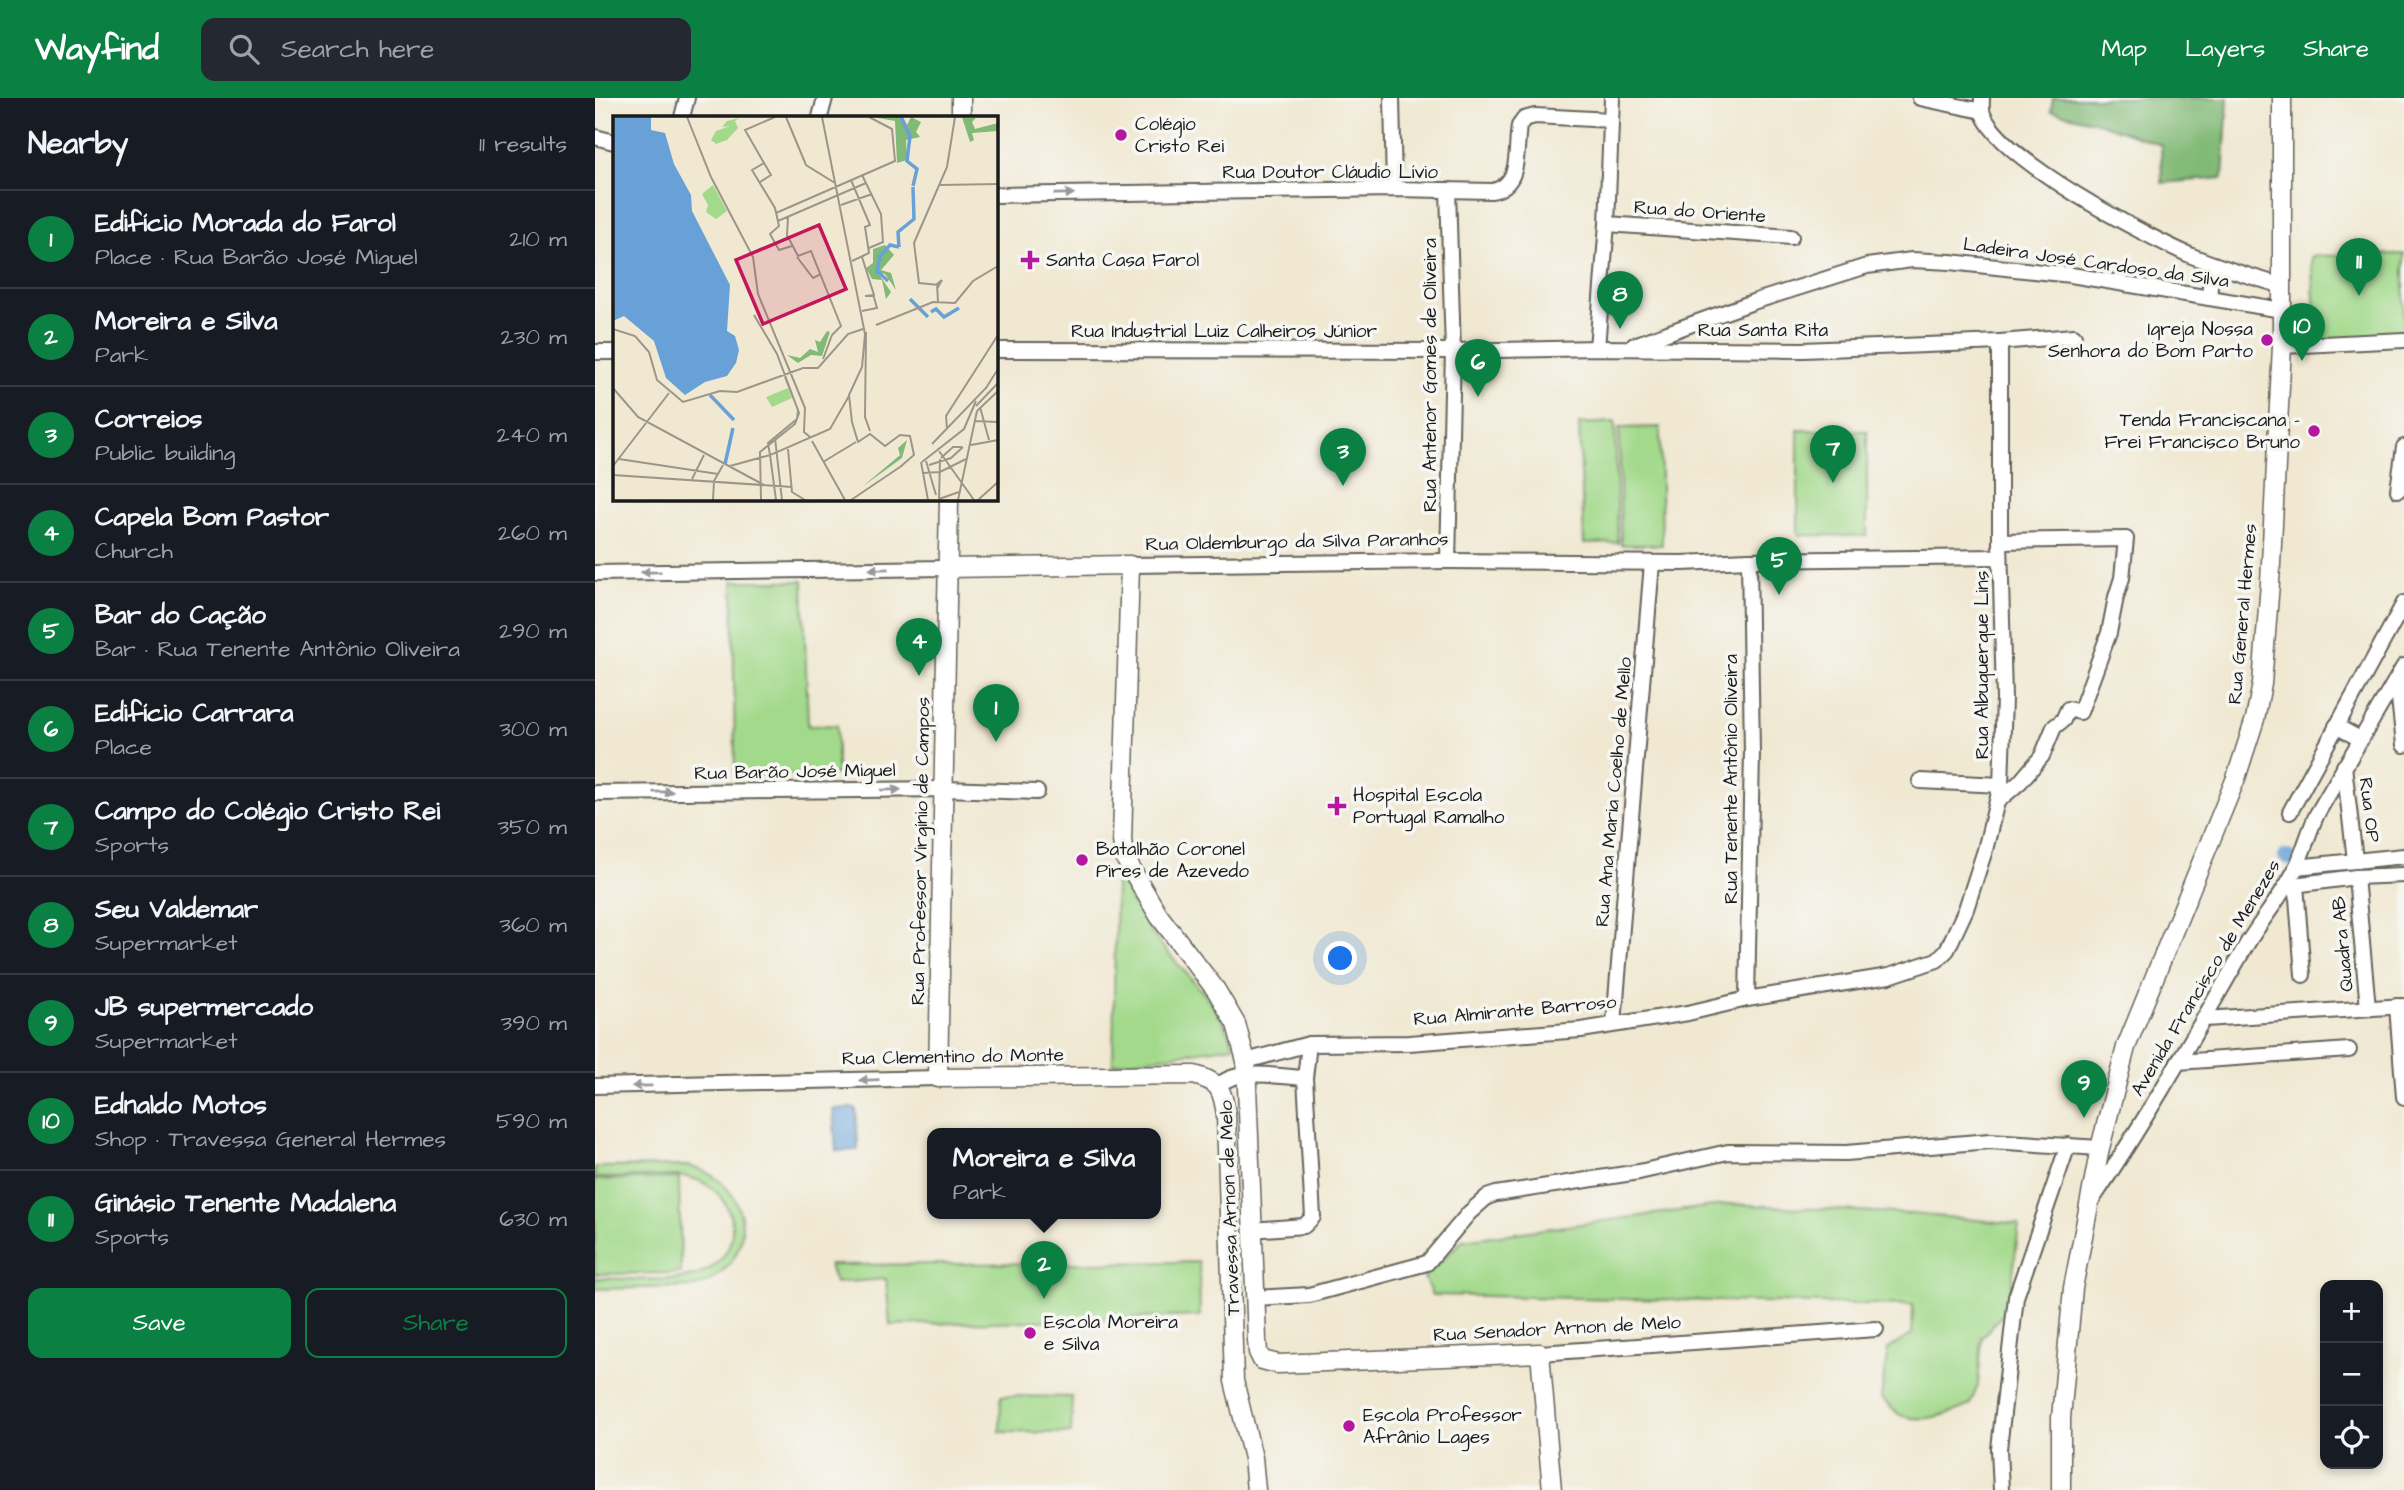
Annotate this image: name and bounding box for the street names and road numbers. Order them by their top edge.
street label: Rua Doutor Cláudio Lívio [1222,159,1438,186]
street label: Rua do Oriente [1633,194,1767,230]
street label: Ladeira José Cardoso da Silva [1961,231,2231,295]
street label: Rua Antenor Gomes de Oliveira [1417,238,1444,512]
street label: Rua Santa Rita [1698,317,1829,344]
street label: Rua Industrial Luiz Calheiros Júnior [1071,318,1378,345]
street label: Rua General Hermes [2222,523,2264,705]
street label: Rua Oldemburgo da Silva Paranhos [1145,526,1449,559]
street label: Rua Albuquerque Lins [1969,571,1996,759]
street label: Rua Tenente Antônio Oliveira [1718,654,1745,904]
street label: Rua Ana Maria Coelho de Mello [1589,656,1639,928]
street label: Rua Professor Virgínio de Campos [905,697,938,1005]
street label: Rua Barão José Miguel [694,757,896,788]
street label: Rua OP [2352,776,2386,844]
street label: Avenida Francisco de Menezes [2124,855,2288,1101]
street label: Quadra AB [2325,895,2361,993]
street label: Rua Almirante Barroso [1412,989,1618,1033]
street label: Rua Clementino do Monte [842,1042,1064,1072]
street label: Travessa Arnon de Melo [1213,1099,1247,1316]
street label: Rua Senador Arnon de Melo [1433,1309,1682,1349]

